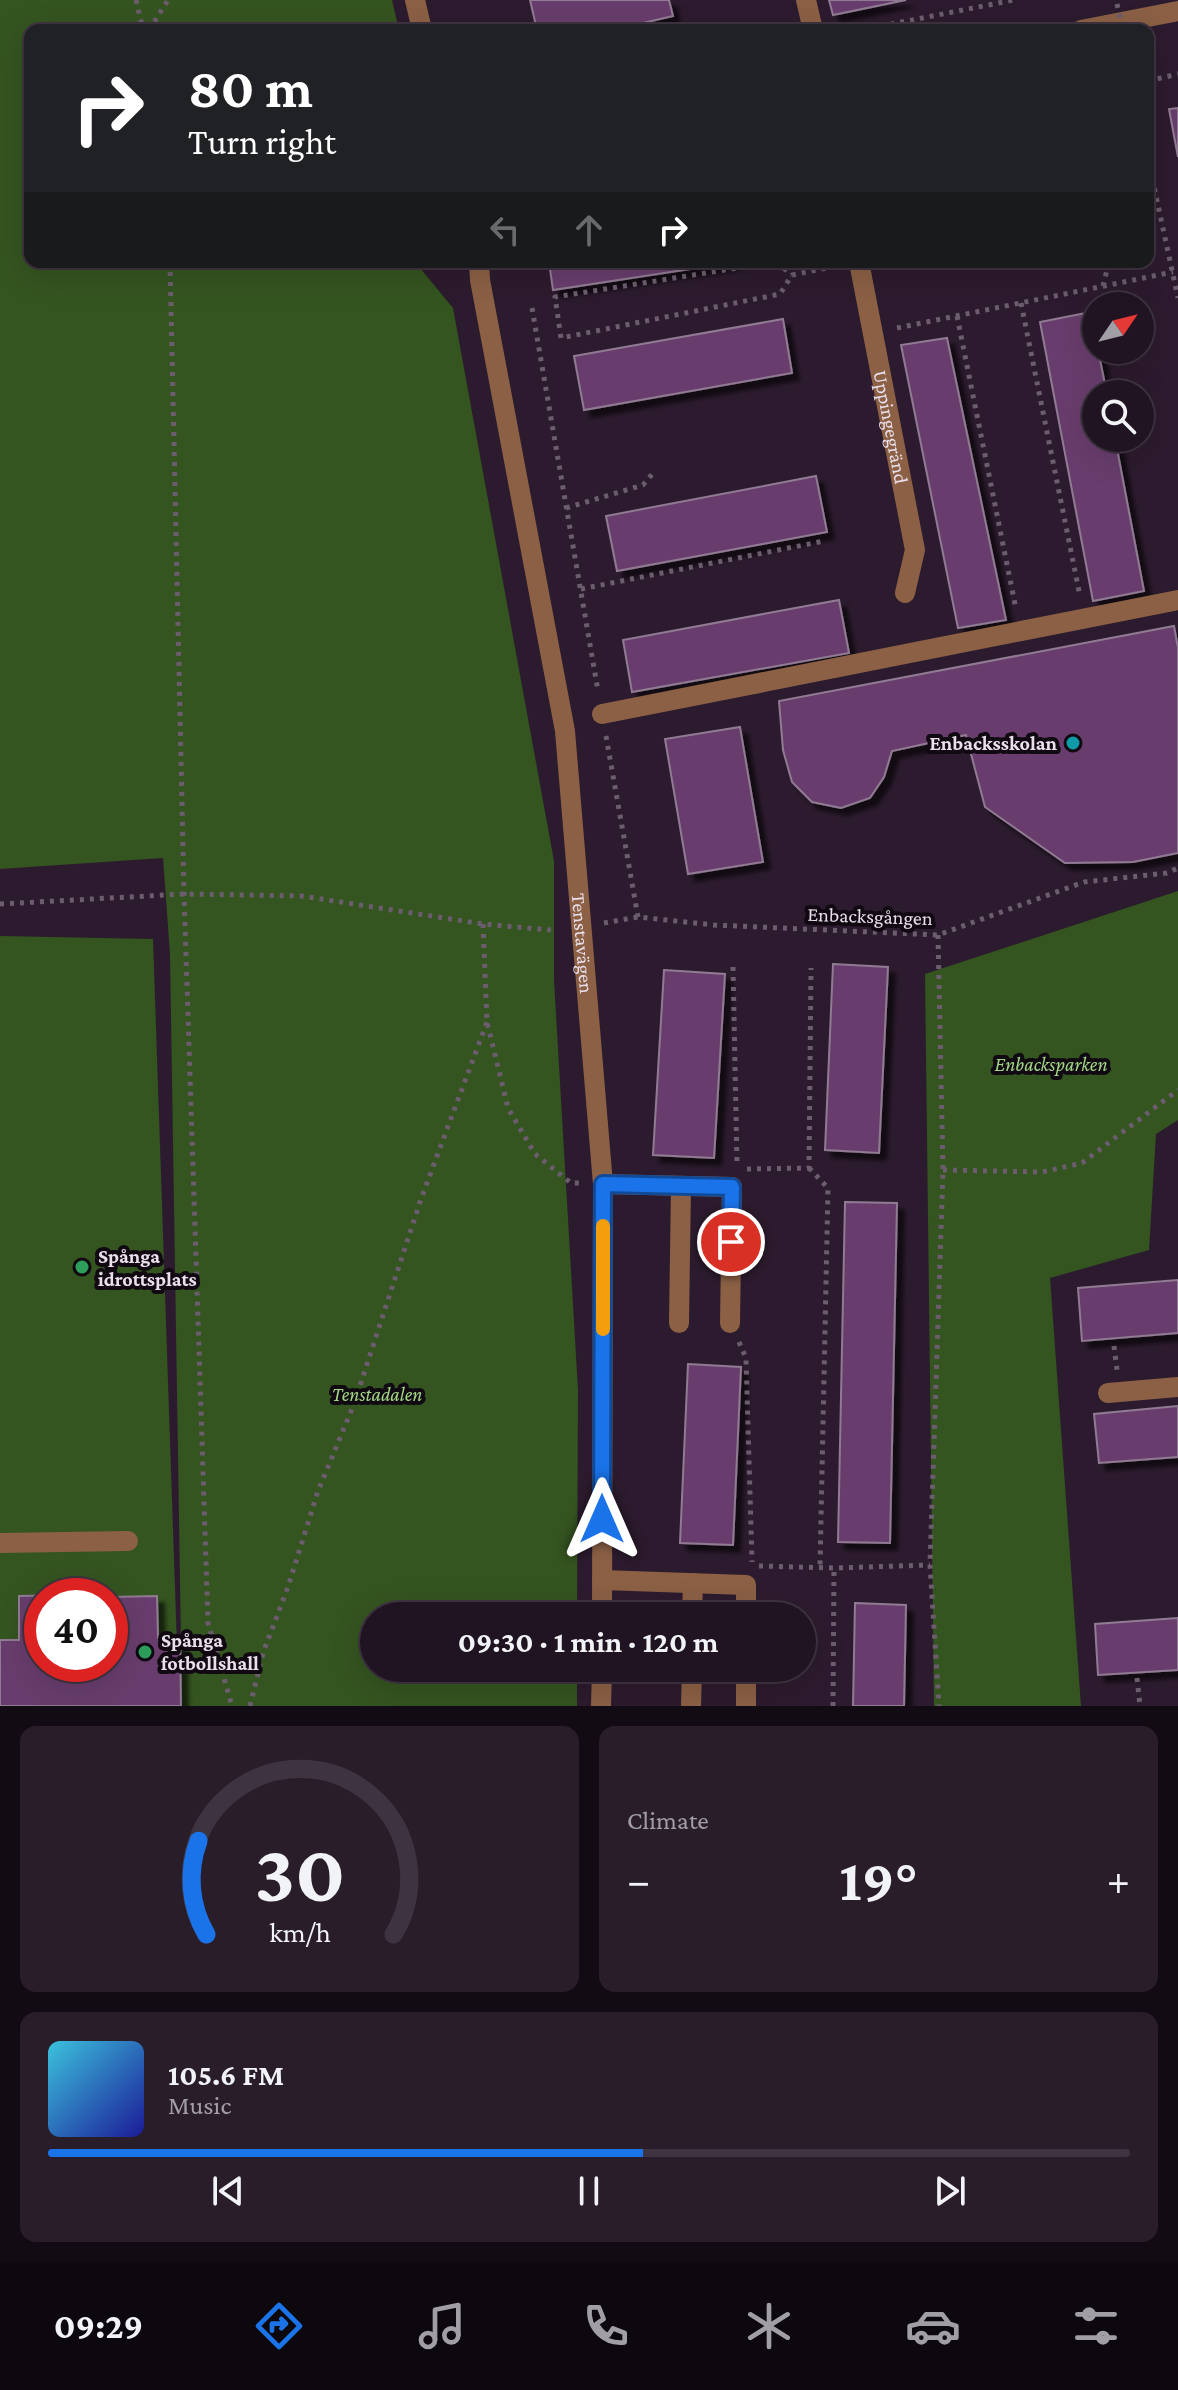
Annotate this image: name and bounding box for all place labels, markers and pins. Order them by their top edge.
place label: Enbacksskolan [930,732,1058,754]
marker: Enbacksskolan [1064,734,1082,752]
pin [697,1208,765,1276]
place label: Spånga idrottsplats [98,1245,197,1290]
marker: Spånga idrottsplats [73,1258,91,1276]
place label: Spånga fotbollshall [161,1629,259,1674]
marker: Spånga fotbollshall [136,1643,154,1661]

